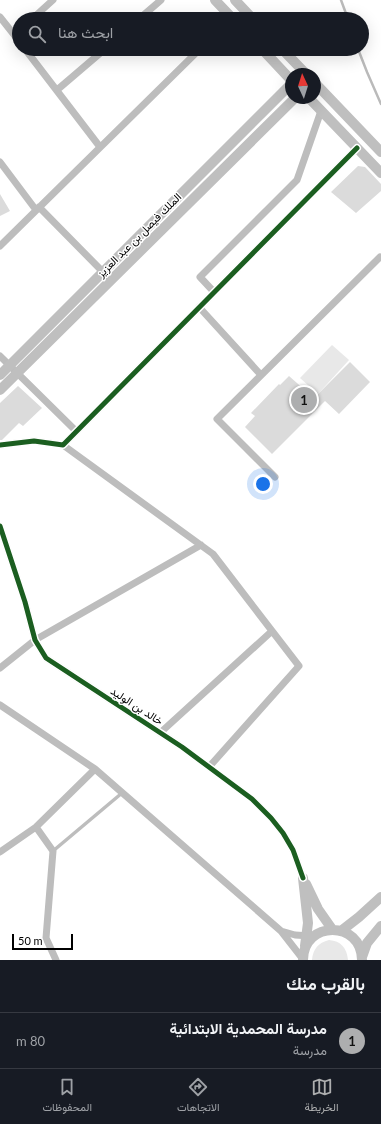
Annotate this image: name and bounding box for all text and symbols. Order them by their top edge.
search box [12,12,369,56]
icon: search [26,23,48,45]
text: ابحث هنا [58,23,113,41]
north arrow [285,68,321,104]
street label: الملك فيصل بن عبد العزيز [93,190,184,281]
pin: 1 [291,385,317,415]
your location [253,474,273,494]
street label: خالد بن الوليد [108,684,166,728]
scale bar [12,932,73,951]
text: 50 m [18,934,43,947]
text: بالقرب منك [286,973,365,994]
text: مدرسة المحمدية الابتدائية [170,1019,327,1037]
text: 80 m [16,1033,45,1049]
text: 1 [348,1033,356,1049]
text: مدرسة [293,1042,327,1058]
tab: المحفوظات [42,1076,92,1117]
tab: الاتجاهات [177,1076,220,1117]
tab: الخريطة [305,1076,339,1117]

